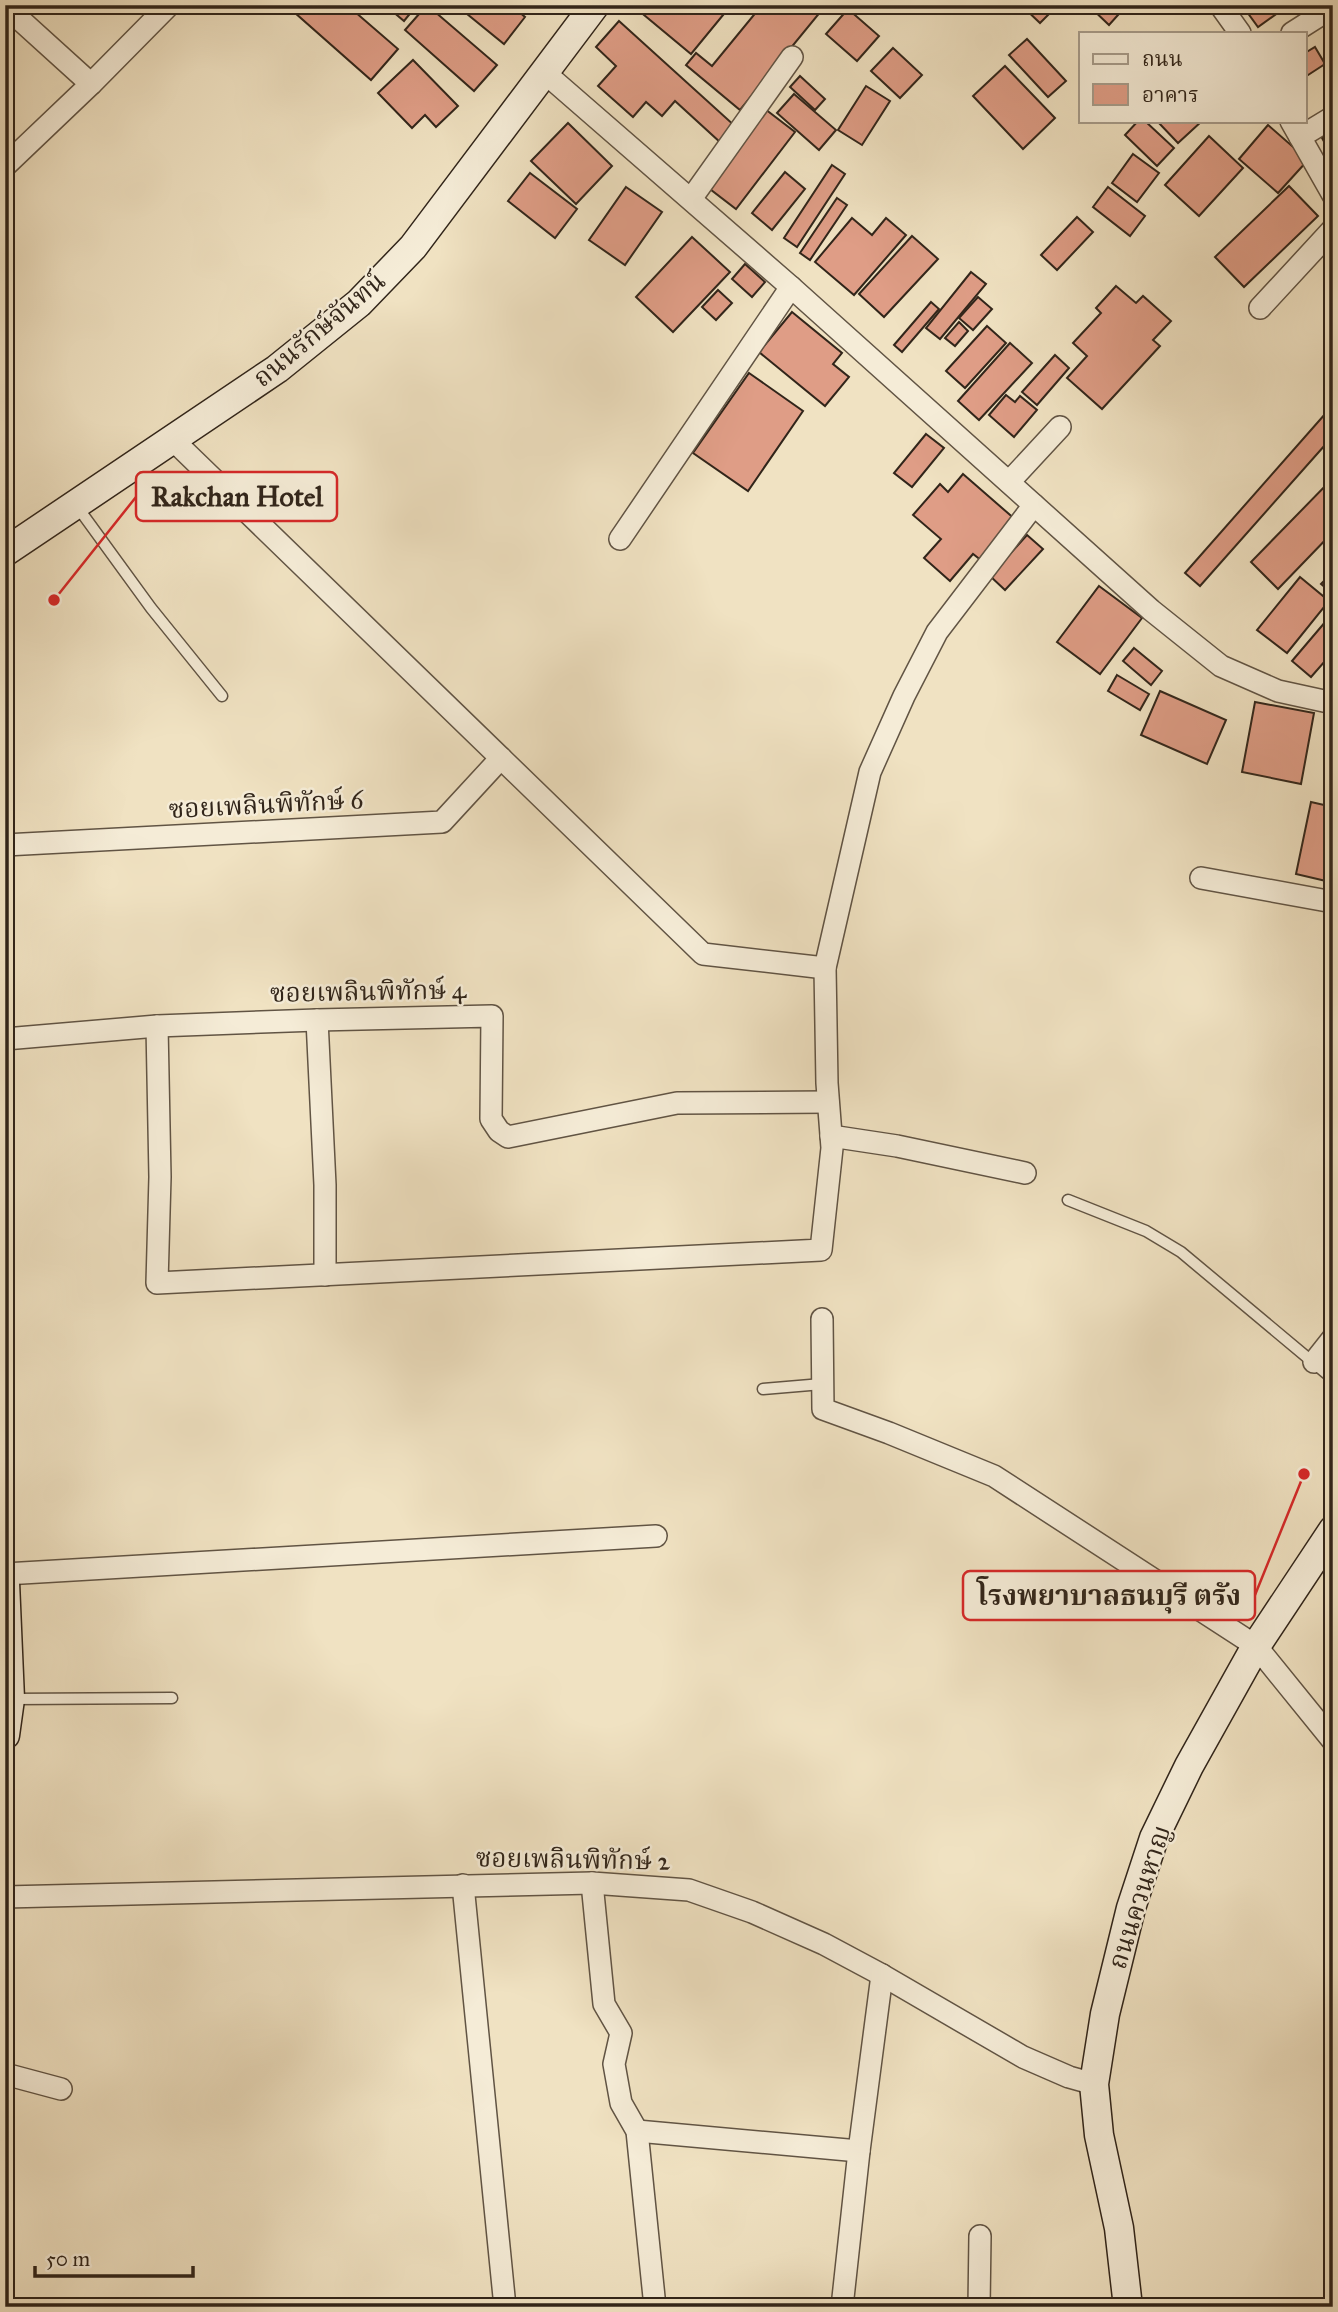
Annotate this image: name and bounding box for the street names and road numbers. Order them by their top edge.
street label: ถนนรักษ์จันทน์ [246,264,392,394]
street label: ซอยเพลินพิทักษ์ 6 [168,783,365,825]
street label: ซอยเพลินพิทักษ์ 4 [270,973,467,1009]
street label: ถนนควนหาญ [1101,1821,1177,1973]
street label: ซอยเพลินพิทักษ์ 2 [475,1841,671,1877]

